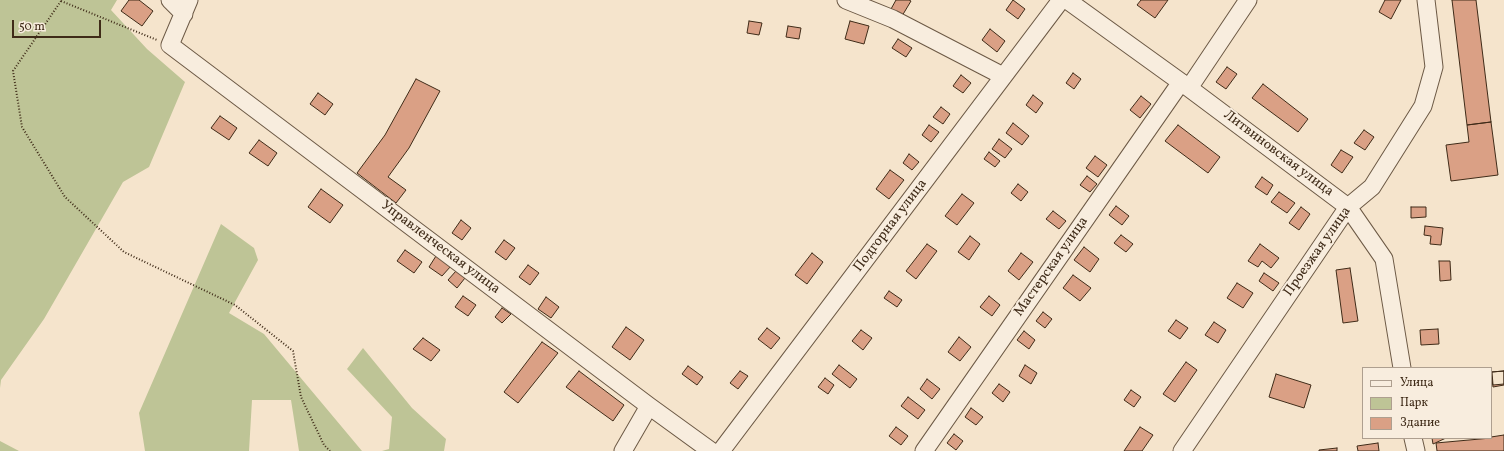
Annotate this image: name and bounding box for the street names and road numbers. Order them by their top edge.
street label: Литвиновская улица [1220,107,1336,201]
street label: Подгорная улица [851,176,931,276]
street label: Управленческая улица [377,198,503,298]
street label: Проезжая улица [1281,204,1355,300]
street label: Мастерская улица [1011,214,1093,320]

